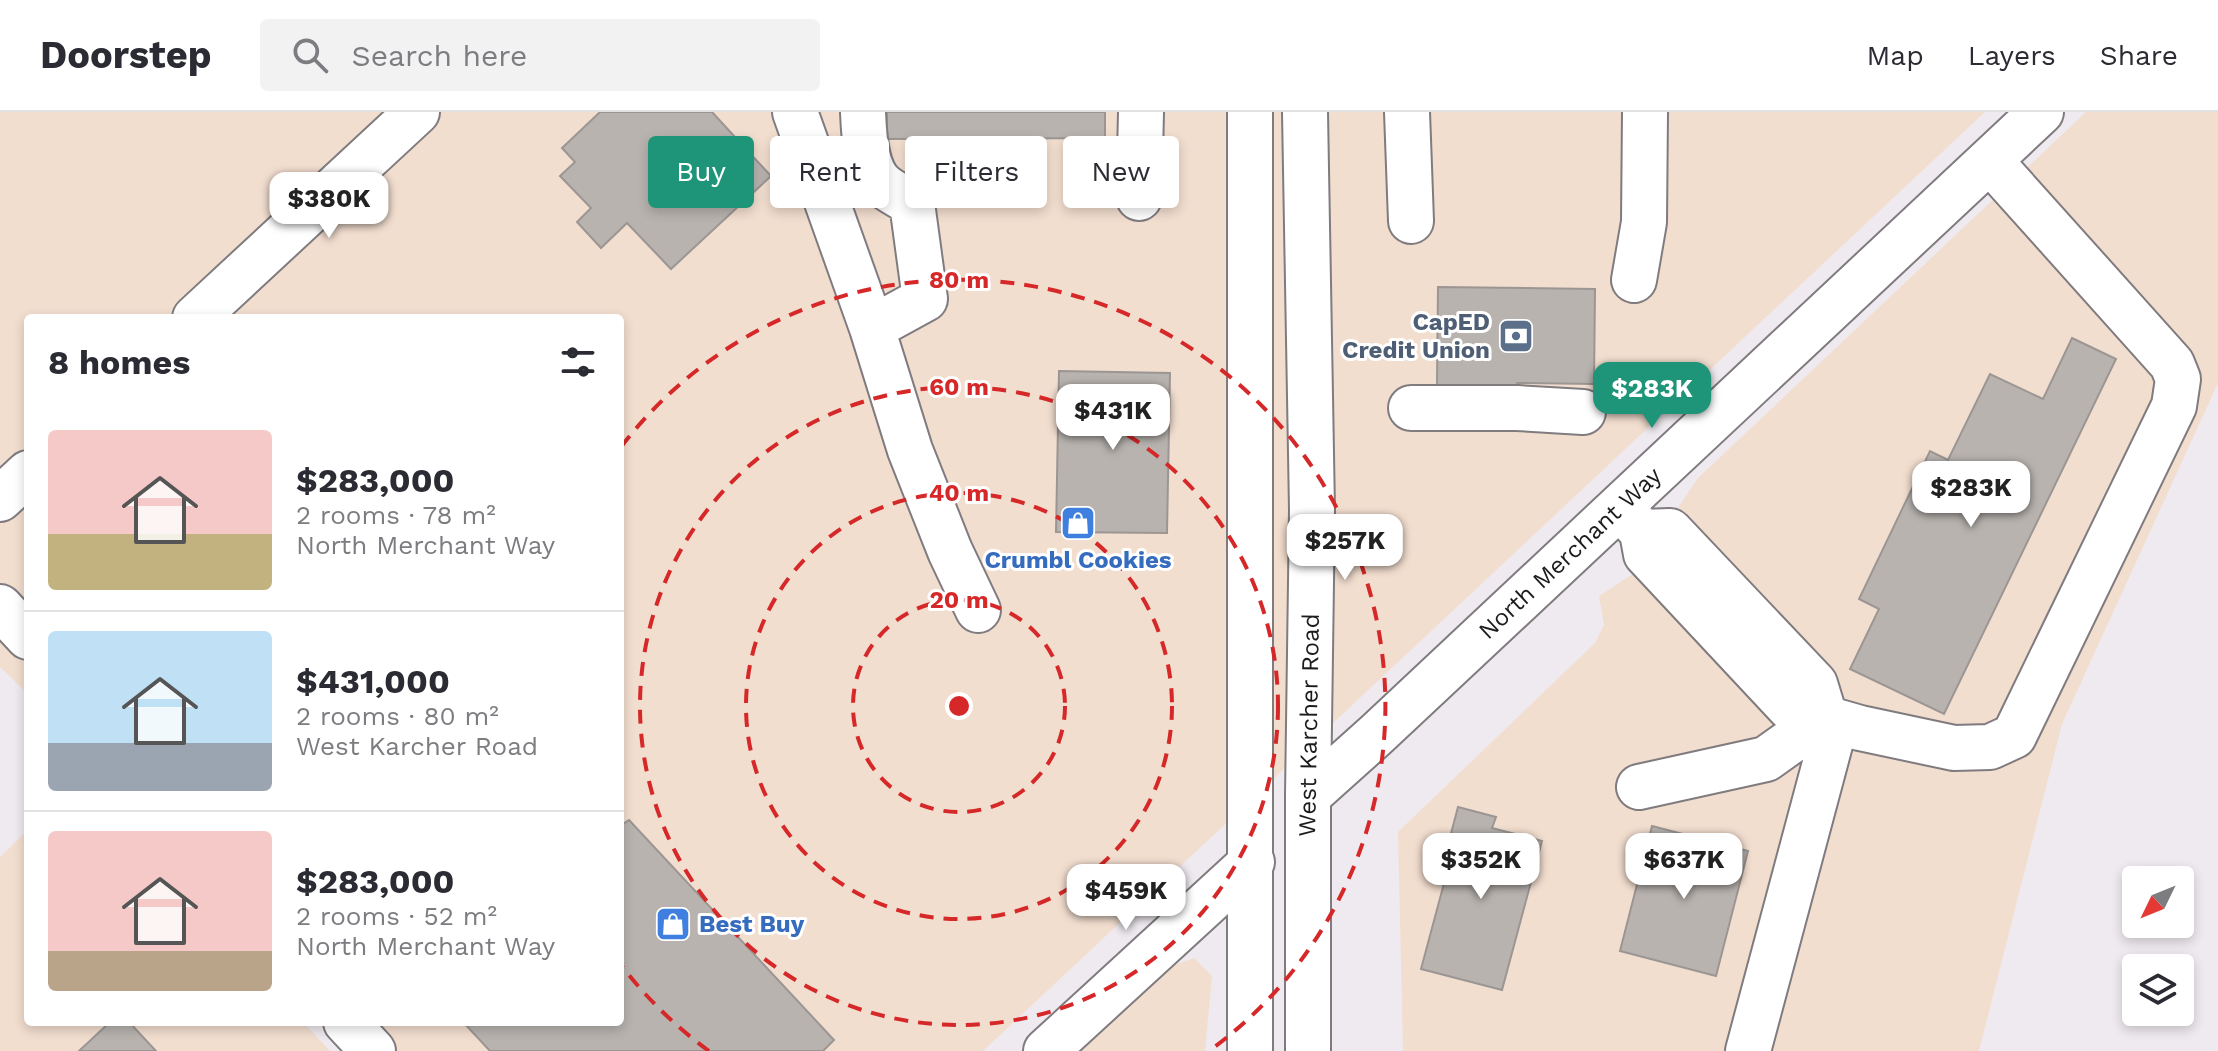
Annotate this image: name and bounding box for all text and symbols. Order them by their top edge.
search box [260,19,820,91]
text: Doorstep [40,33,212,77]
icon: search [288,33,332,77]
text: Search here [352,38,527,73]
text: Map [1867,39,1924,72]
text: Layers [1968,39,2056,72]
text: Share [2100,39,2178,72]
chip: Buy [648,136,754,208]
chip: Rent [770,136,889,208]
chip: Filters [905,136,1047,208]
chip: New [1063,136,1179,208]
pin: $380K [273,172,385,240]
text: $380K [287,183,371,213]
text: 80 m [929,266,989,294]
place label: CapED Credit Union [1342,308,1490,364]
bank icon: CapED Credit Union [1497,317,1535,355]
icon: filters [556,340,600,384]
text: 8 homes [48,342,190,382]
pin: $283K [1596,362,1708,430]
text: 60 m [929,373,989,401]
text: $283K [1611,373,1693,403]
pin: $431K [1057,384,1169,452]
text: $431K [1074,395,1152,425]
text: $283,000 [296,460,455,500]
street label: North Merchant Way [1473,461,1667,645]
pin: $283K [1915,461,2027,529]
icon: home [112,462,208,558]
text: $283K [1930,472,2012,502]
text: 40 m [929,479,989,507]
text: 2 rooms · 78 m² [296,500,496,530]
shop icon: Crumbl Cookies [1059,504,1097,542]
pin: $257K [1289,514,1401,582]
text: $257K [1305,525,1385,555]
text: North Merchant Way [296,530,555,560]
place label: Crumbl Cookies [984,546,1172,574]
text: 20 m [929,586,989,614]
street label: West Karcher Road [1293,613,1325,837]
text: $431,000 [296,661,450,701]
icon: home [112,663,208,759]
centre of rings [945,692,973,720]
text: 2 rooms · 80 m² [296,701,499,731]
text: West Karcher Road [296,731,538,761]
pin: $352K [1425,833,1537,901]
pin: $637K [1628,833,1740,901]
text: $352K [1441,844,1521,874]
text: $637K [1643,844,1725,874]
text: $283,000 [296,861,455,901]
icon: home [112,863,208,959]
pin: $459K [1070,864,1182,932]
north arrow [2122,866,2194,938]
map controls [2122,866,2194,1026]
text: $459K [1085,875,1167,905]
text: 2 rooms · 52 m² [296,901,497,931]
shop icon: Best Buy [654,905,692,943]
place label: Best Buy [699,910,805,938]
text: North Merchant Way [296,931,555,961]
button: layers [2122,954,2194,1026]

